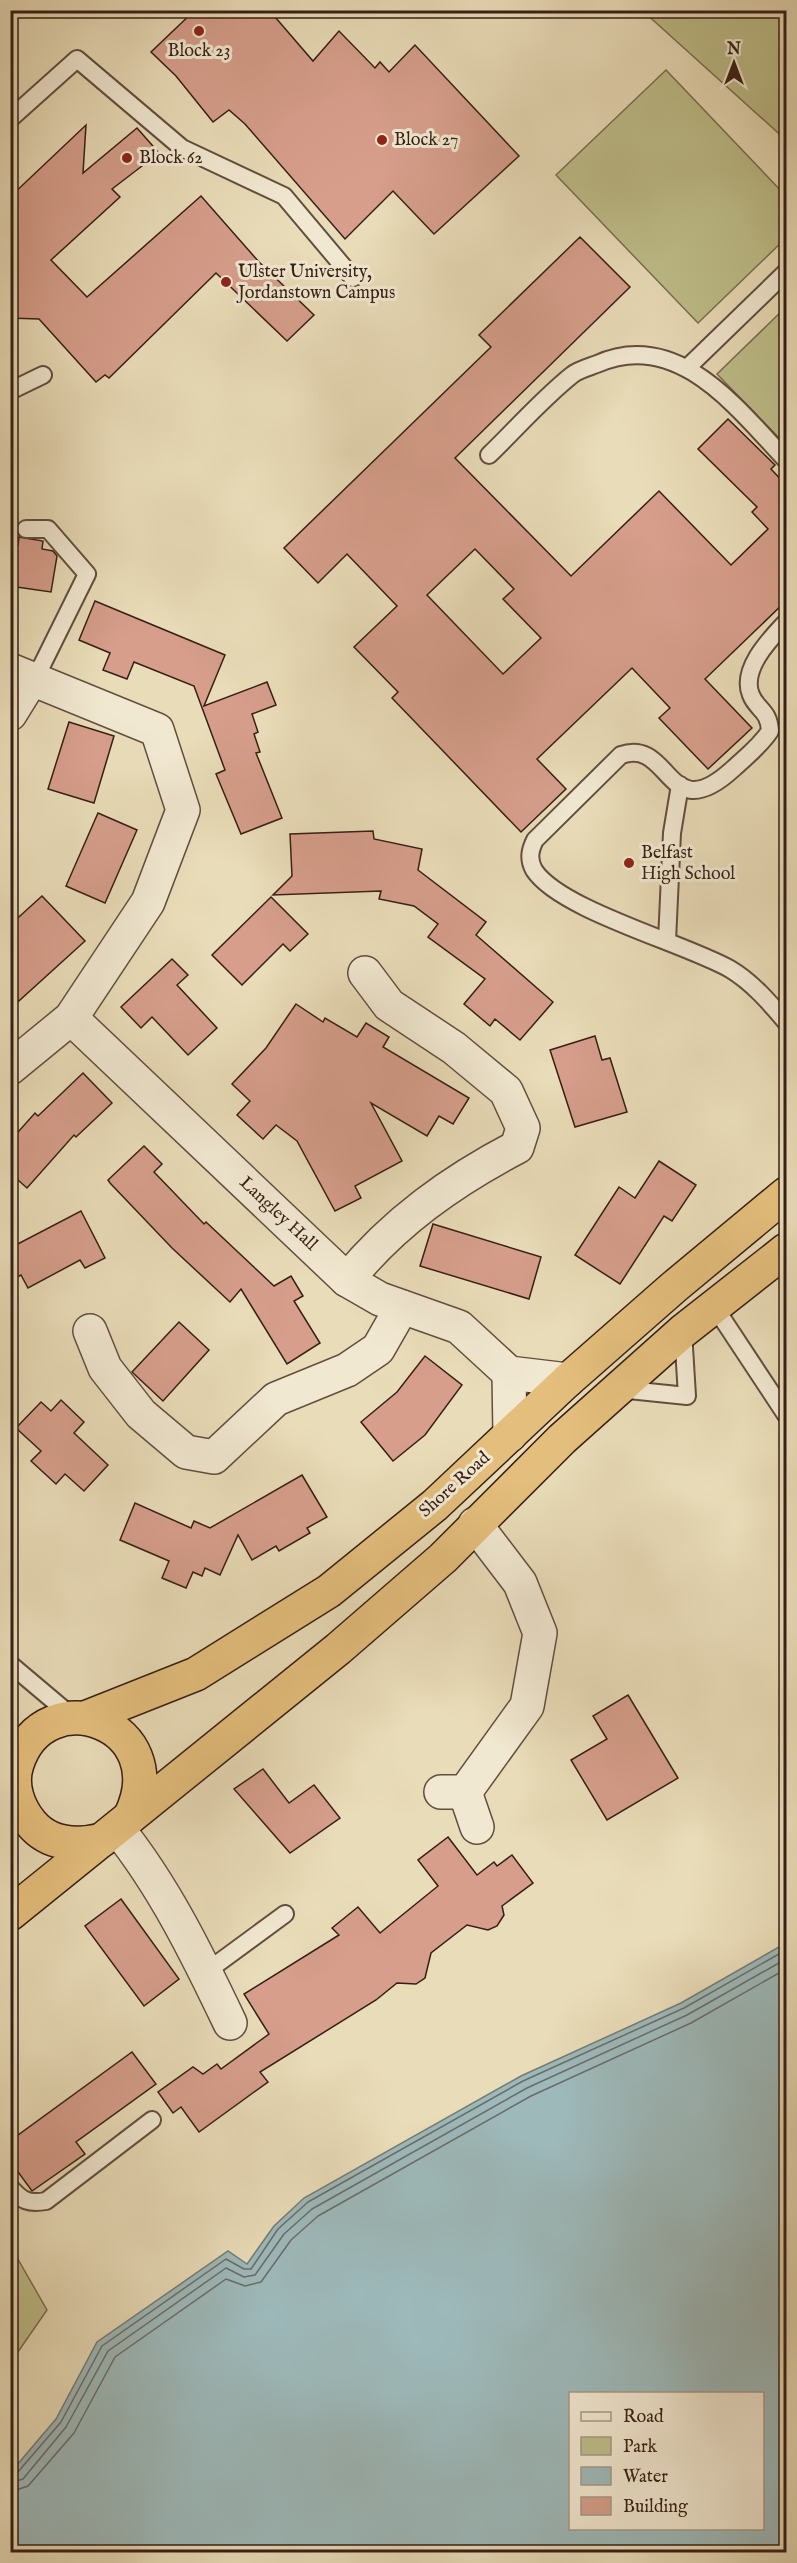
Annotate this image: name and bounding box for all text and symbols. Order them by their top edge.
marker: Block 23 [192,24,206,38]
north arrow [704,33,764,93]
place label: Block 23 [168,40,230,63]
text: N [726,40,741,60]
place label: Block 27 [394,129,458,152]
marker: Block 27 [375,133,389,147]
place label: Block 62 [139,147,203,170]
marker: Block 62 [120,151,134,165]
place label: Ulster University, Jordanstown Campus [236,261,395,305]
marker: Ulster University, Jordanstown Campus [219,275,233,289]
place label: Belfast High School [641,842,735,886]
marker: Belfast High School [622,856,636,870]
street label: Langley Hall [234,1172,322,1256]
street label: Shore Road [415,1447,496,1523]
legend [569,2392,764,2530]
text: Road [623,2406,664,2429]
text: Park [623,2436,658,2459]
text: Water [623,2466,668,2489]
text: Building [623,2496,688,2519]

